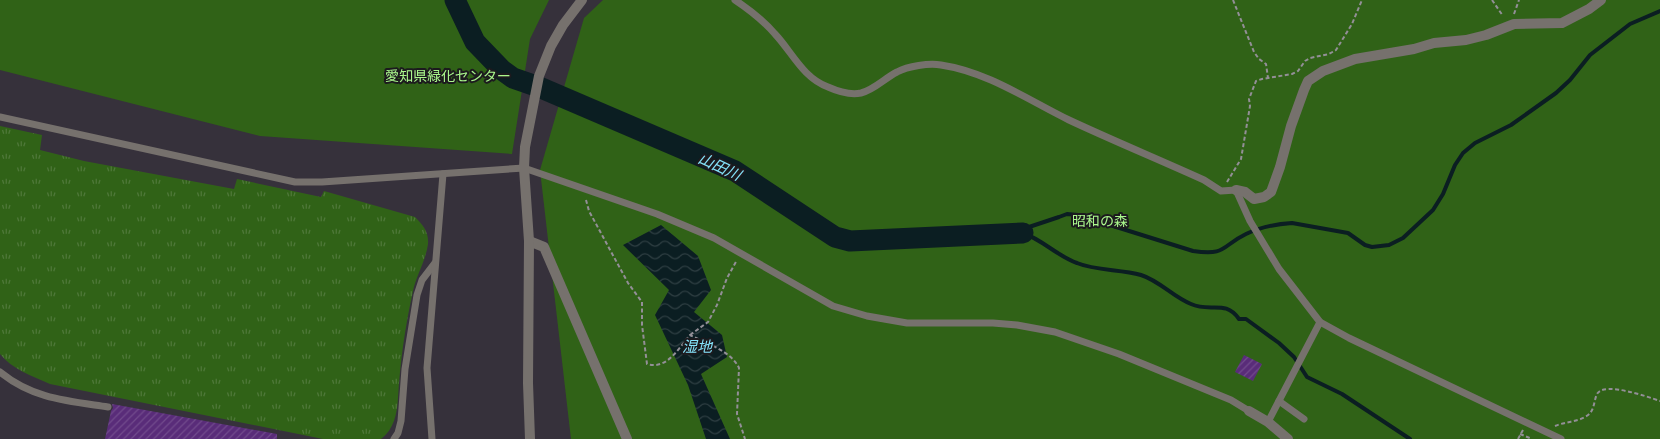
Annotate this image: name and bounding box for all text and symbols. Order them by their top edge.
park label: 愛知県緑化センター [385,67,511,84]
water label: 山田川 [696,148,746,185]
park label: 昭和の森 [1072,212,1128,229]
water label: 湿地 [682,337,714,355]

